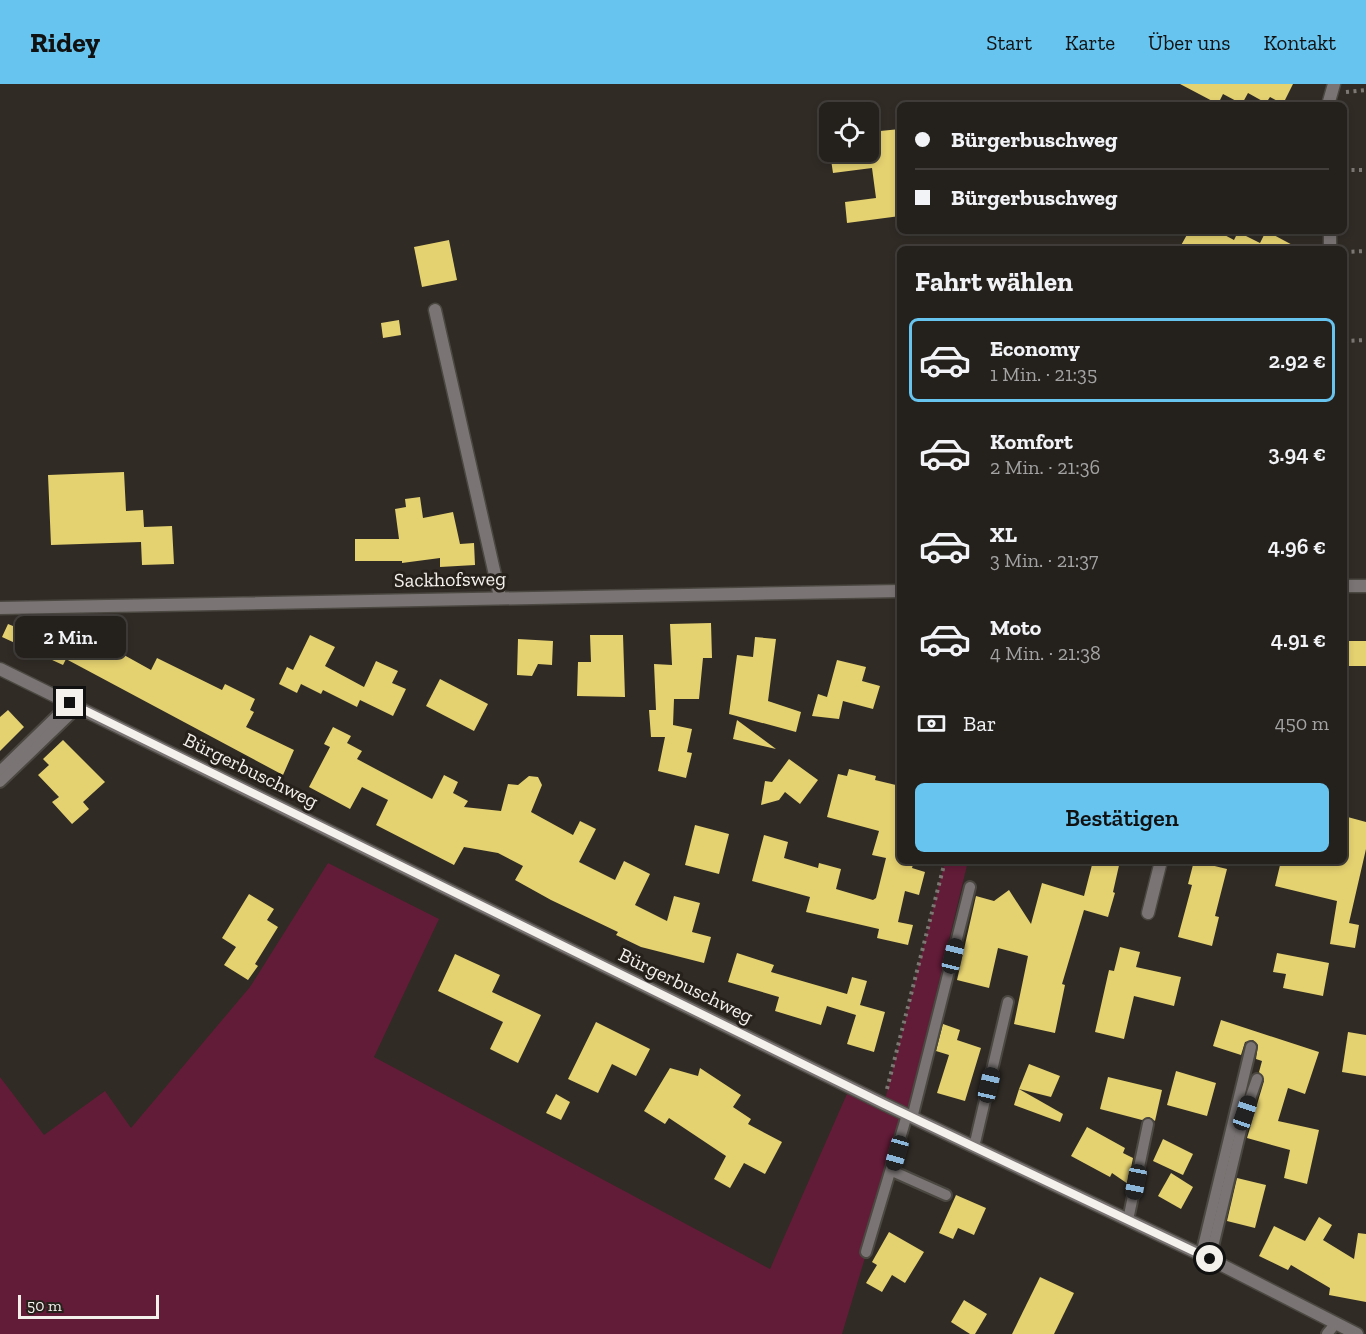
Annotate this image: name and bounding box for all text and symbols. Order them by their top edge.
text: Ridey [30,26,100,59]
text: Start [986,30,1032,55]
text: Karte [1065,30,1115,55]
text: Über uns [1148,30,1230,55]
text: Kontakt [1263,30,1336,55]
map controls [819,102,879,162]
button: locate [819,102,879,162]
text: Bürgerbuschweg [951,126,1117,153]
text: Bürgerbuschweg [951,184,1117,211]
text: Fahrt wählen [915,266,1073,298]
icon: car [918,333,972,387]
text: Economy [990,335,1080,362]
text: 2.92 € [1269,347,1326,374]
text: 1 Min. · 21:35 [990,362,1097,386]
icon: car [918,426,972,480]
text: Komfort [990,428,1073,455]
text: 3.94 € [1268,440,1326,467]
text: 2 Min. · 21:36 [990,455,1100,479]
icon: car [918,519,972,573]
text: XL [990,521,1017,548]
text: 4.96 € [1268,533,1326,560]
text: 3 Min. · 21:37 [990,548,1098,572]
street label: Sackhofsweg [394,566,506,592]
icon: car [918,612,972,666]
text: Moto [990,614,1041,641]
callout: 2 Min. [14,616,125,658]
text: 2 Min. [43,625,98,649]
text: 4.91 € [1271,626,1326,653]
text: 4 Min. · 21:38 [990,641,1101,665]
route end [56,689,83,716]
icon: cash [915,707,948,740]
text: Bar [963,710,996,737]
text: 450 m [1275,711,1329,735]
street label: Bürgerbuschweg [180,727,322,813]
button: Bestätigen [915,783,1329,852]
car [940,936,966,976]
street label: Bürgerbuschweg [615,942,757,1028]
car [976,1065,1002,1105]
car [1231,1093,1259,1133]
car [883,1133,911,1173]
car [1124,1163,1148,1201]
route start [1196,1245,1223,1272]
scale bar [18,1292,159,1320]
text: 50 m [27,1296,62,1315]

